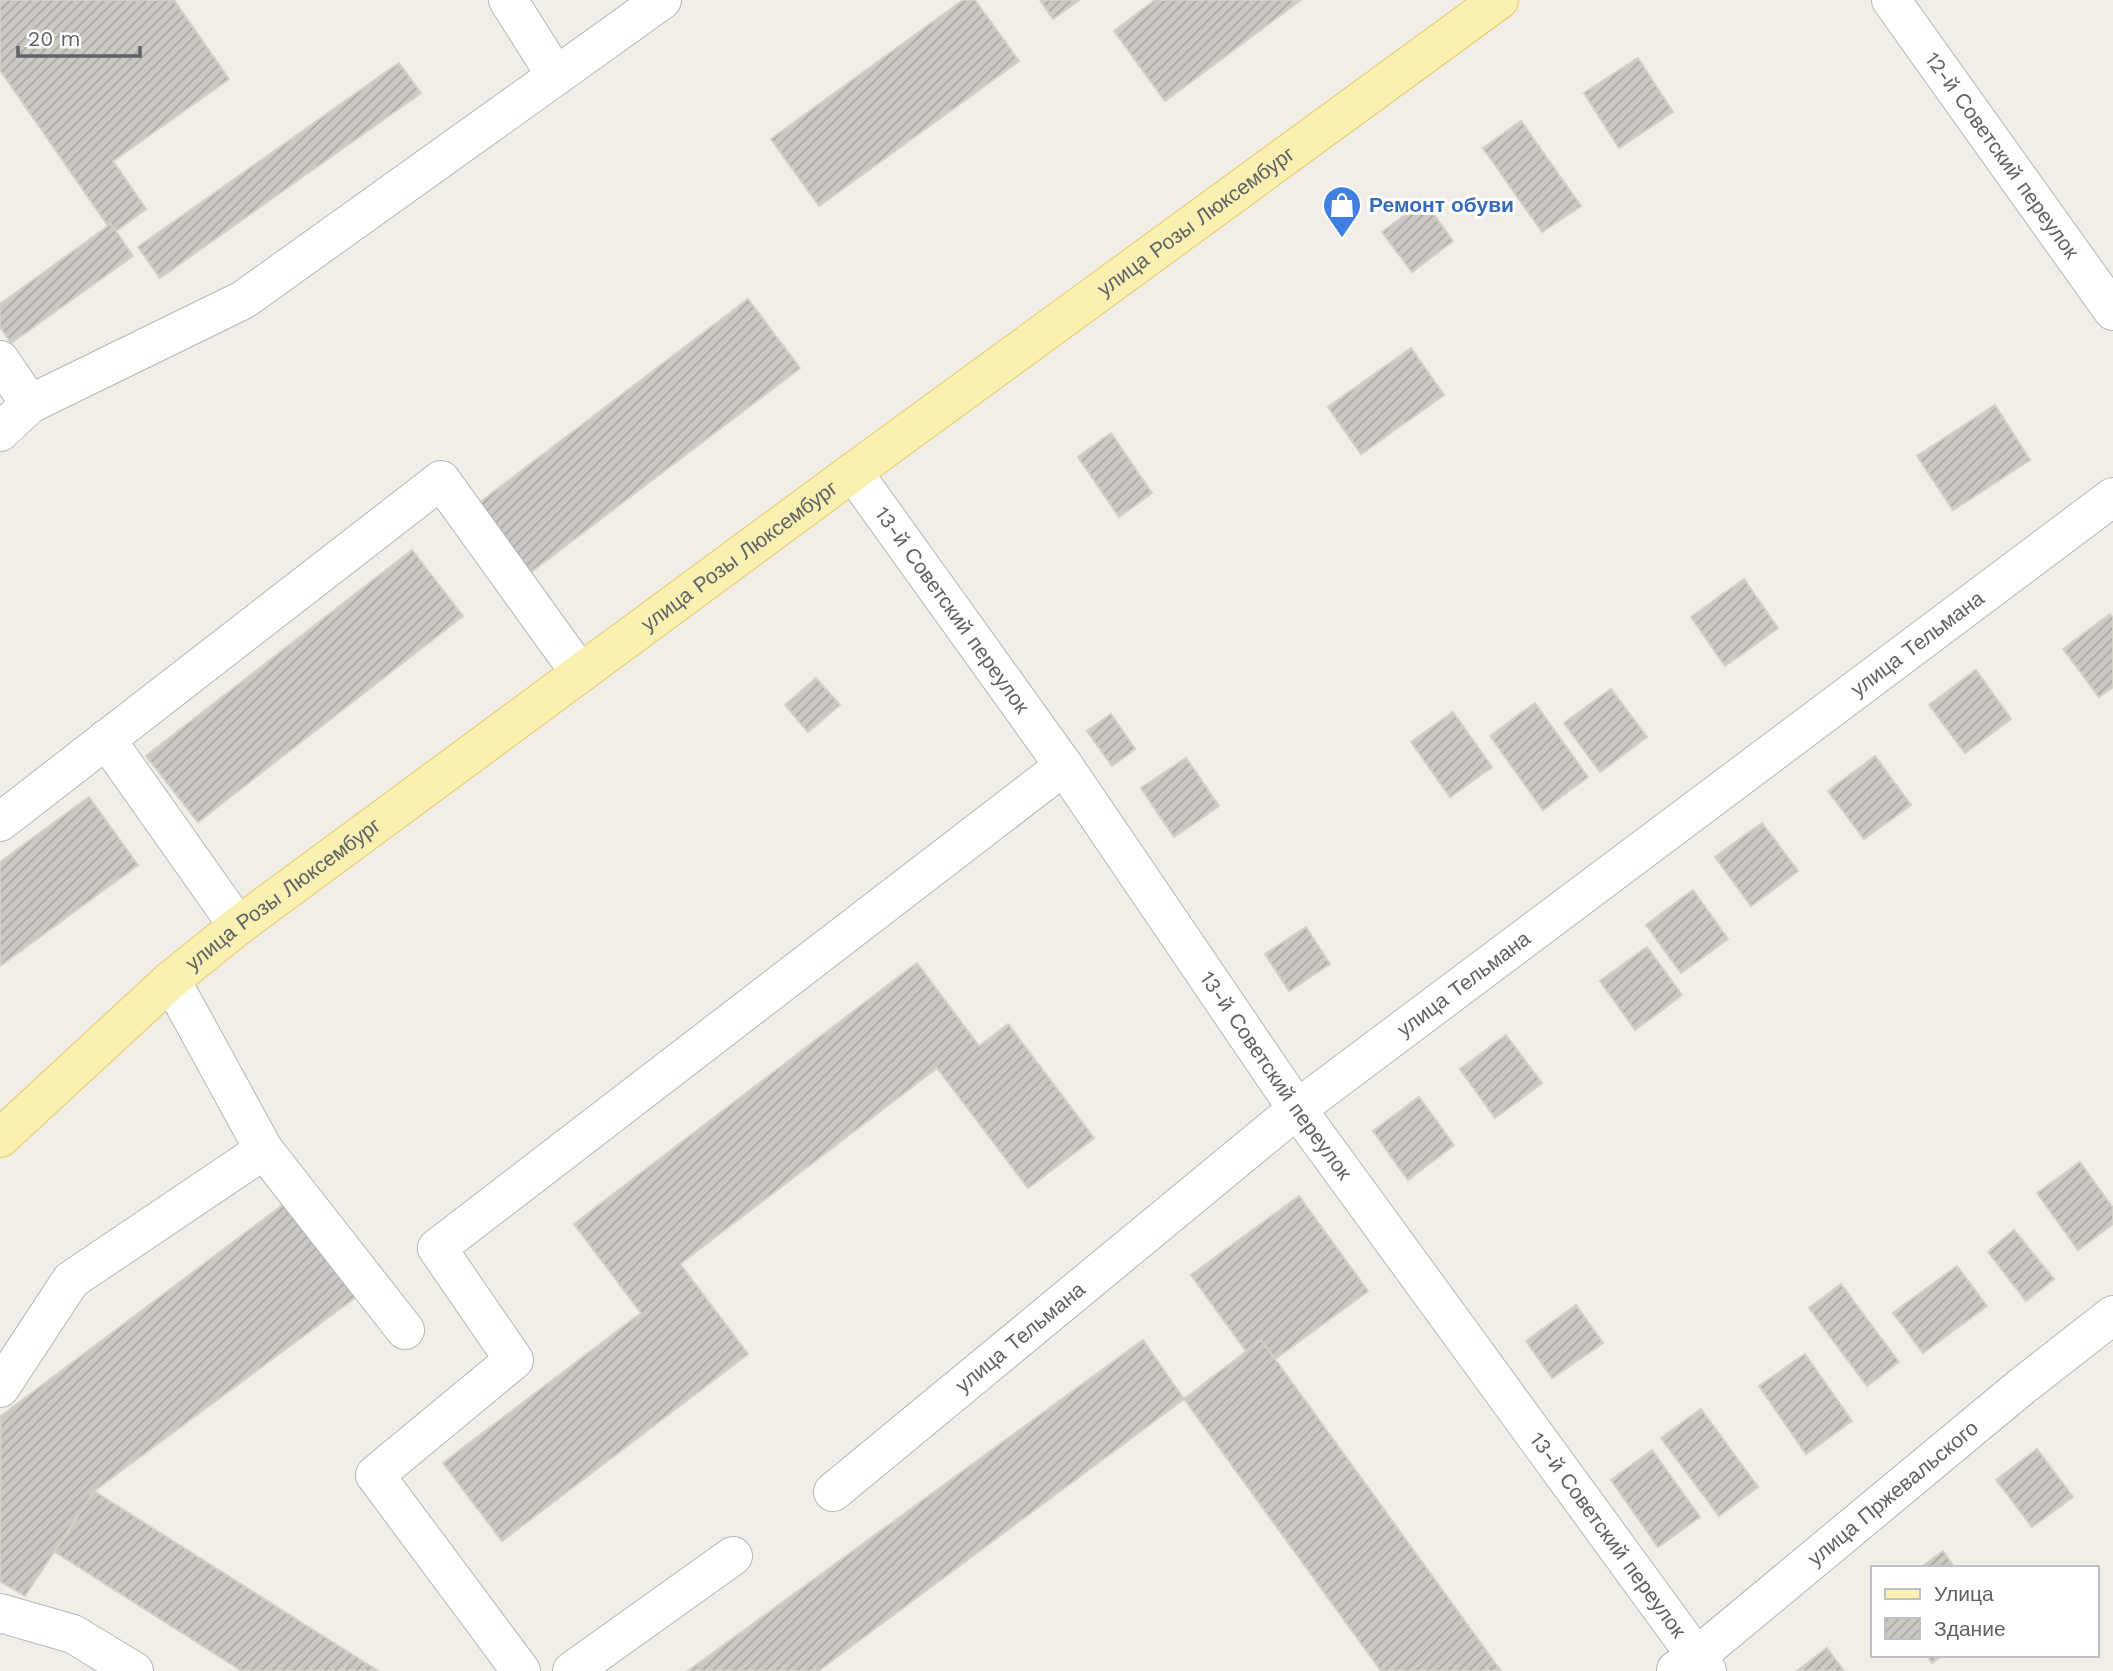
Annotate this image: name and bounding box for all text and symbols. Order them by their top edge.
scale bar [18,14,140,58]
text: 20 m [28,26,80,51]
street label: 12-й Советский переулок [1920,47,2085,264]
street label: улица Розы Люксембург [1092,141,1299,301]
shop icon: Ремонт обуви [1321,184,1363,239]
place label: Ремонт обуви [1369,192,1514,217]
street label: улица Розы Люксембург [636,475,842,636]
street label: 13-й Советский переулок [870,502,1036,719]
street label: улица Тельмана [1845,585,1989,701]
street label: улица Розы Люксембург [180,812,385,975]
street label: улица Тельмана [1392,925,1535,1042]
street label: 13-й Советский переулок [1195,966,1358,1185]
street label: улица Тельмана [950,1276,1090,1398]
street label: улица Пржевальского [1802,1415,1983,1571]
street label: 13-й Советский переулок [1525,1427,1692,1643]
legend [1871,1566,2099,1657]
text: Улица [1934,1581,1994,1606]
text: Здание [1934,1616,2006,1641]

